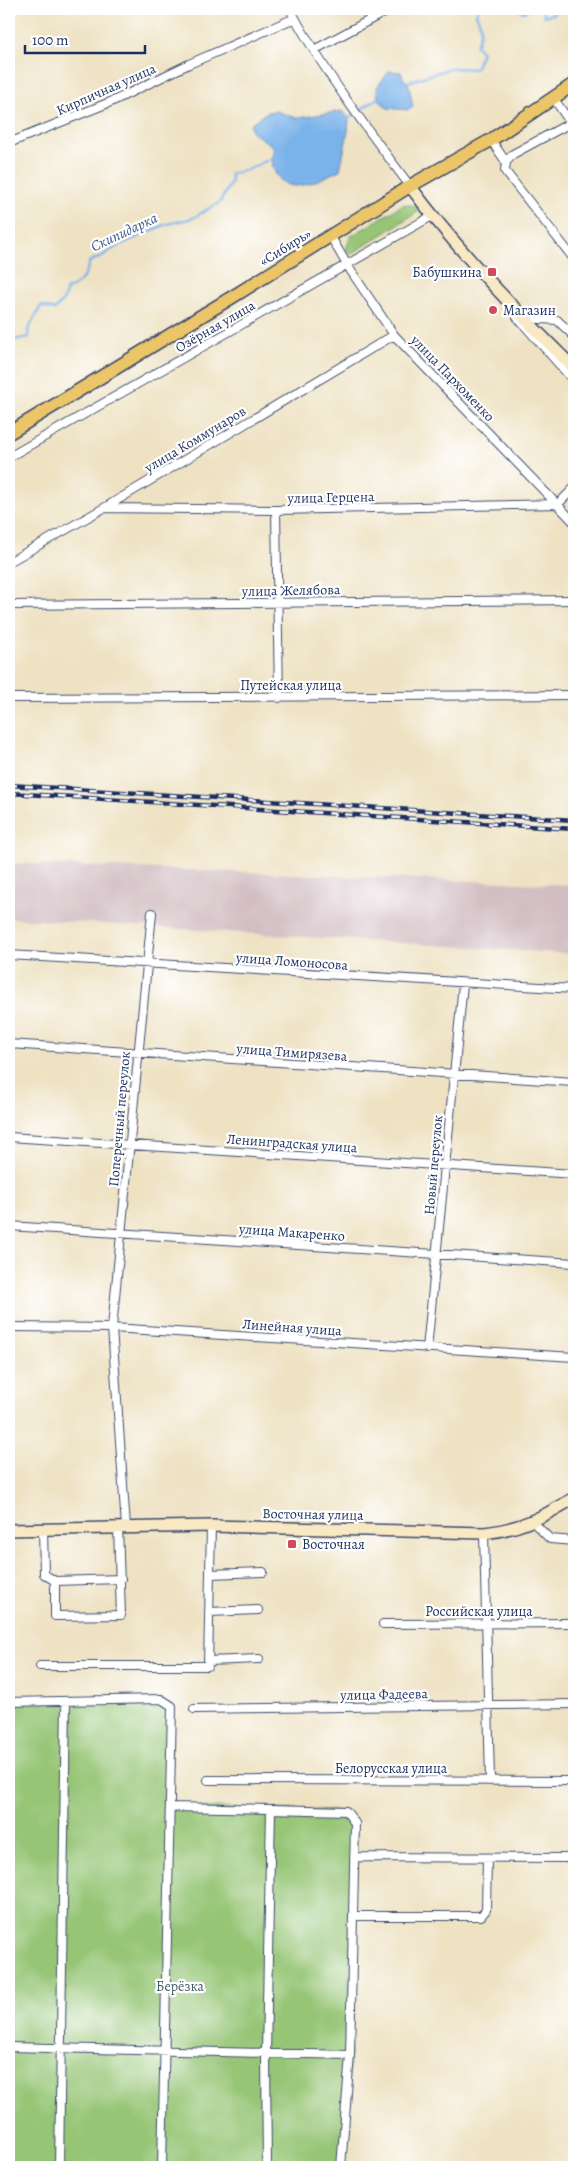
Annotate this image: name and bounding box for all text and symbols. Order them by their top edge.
scale bar [25,22,145,54]
text: 100 m [32,30,69,50]
street label: Кирпичная улица [53,59,160,120]
water label: Скипидарка [87,208,161,256]
street label: «Сибирь» [256,224,315,271]
place label: Бабушкина [412,263,483,282]
marker: Бабушкина [486,266,498,278]
street label: Озёрная улица [172,296,259,357]
place label: Магазин [503,301,556,320]
marker: Магазин [487,304,499,316]
street label: улица Пархоменко [406,330,499,426]
street label: улица Коммунаров [140,402,250,478]
street label: улица Герцена [286,487,375,508]
street label: улица Желябова [241,580,341,601]
street label: Путейская улица [240,676,342,695]
street label: улица Ломоносова [234,948,349,975]
street label: улица Тимирязева [235,1039,348,1066]
street label: Поперечный переулок [104,1051,135,1187]
street label: Новый переулок [420,1114,447,1216]
street label: Ленинградская улица [226,1129,359,1158]
street label: улица Макаренко [237,1219,346,1246]
street label: Линейная улица [242,1315,343,1340]
street label: Восточная улица [262,1504,364,1525]
place label: Восточная [302,1535,365,1554]
marker: Восточная [286,1538,298,1550]
street label: Российская улица [425,1602,533,1621]
street label: улица Фадеева [339,1684,428,1705]
street label: Белорусская улица [335,1759,448,1778]
park label: Берёзка [156,1977,205,1996]

